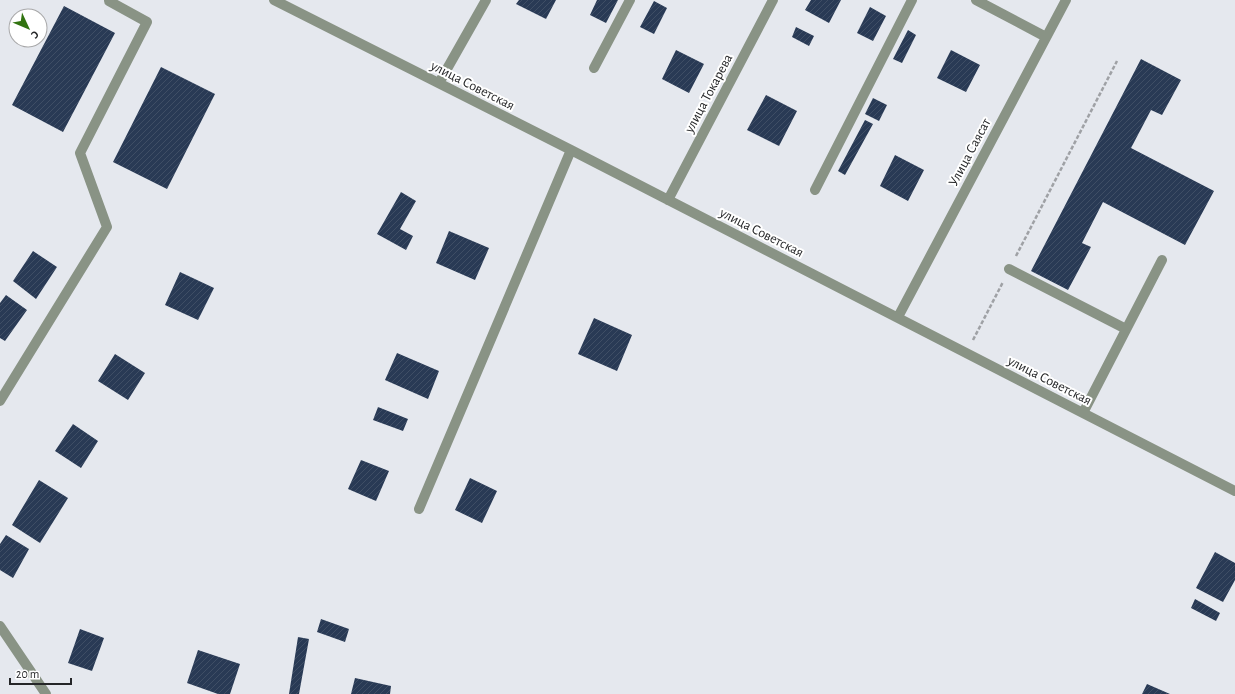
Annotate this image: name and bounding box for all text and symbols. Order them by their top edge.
north arrow [8,8,48,48]
text: С [29,29,41,41]
street label: улица Токарева [682,51,736,136]
street label: улица Советская [427,58,517,113]
street label: Улица Саясат [946,115,994,189]
street label: улица Советская [716,205,806,260]
street label: улица Советская [1004,353,1094,408]
scale bar [10,660,71,686]
text: 20 m [16,668,39,680]

